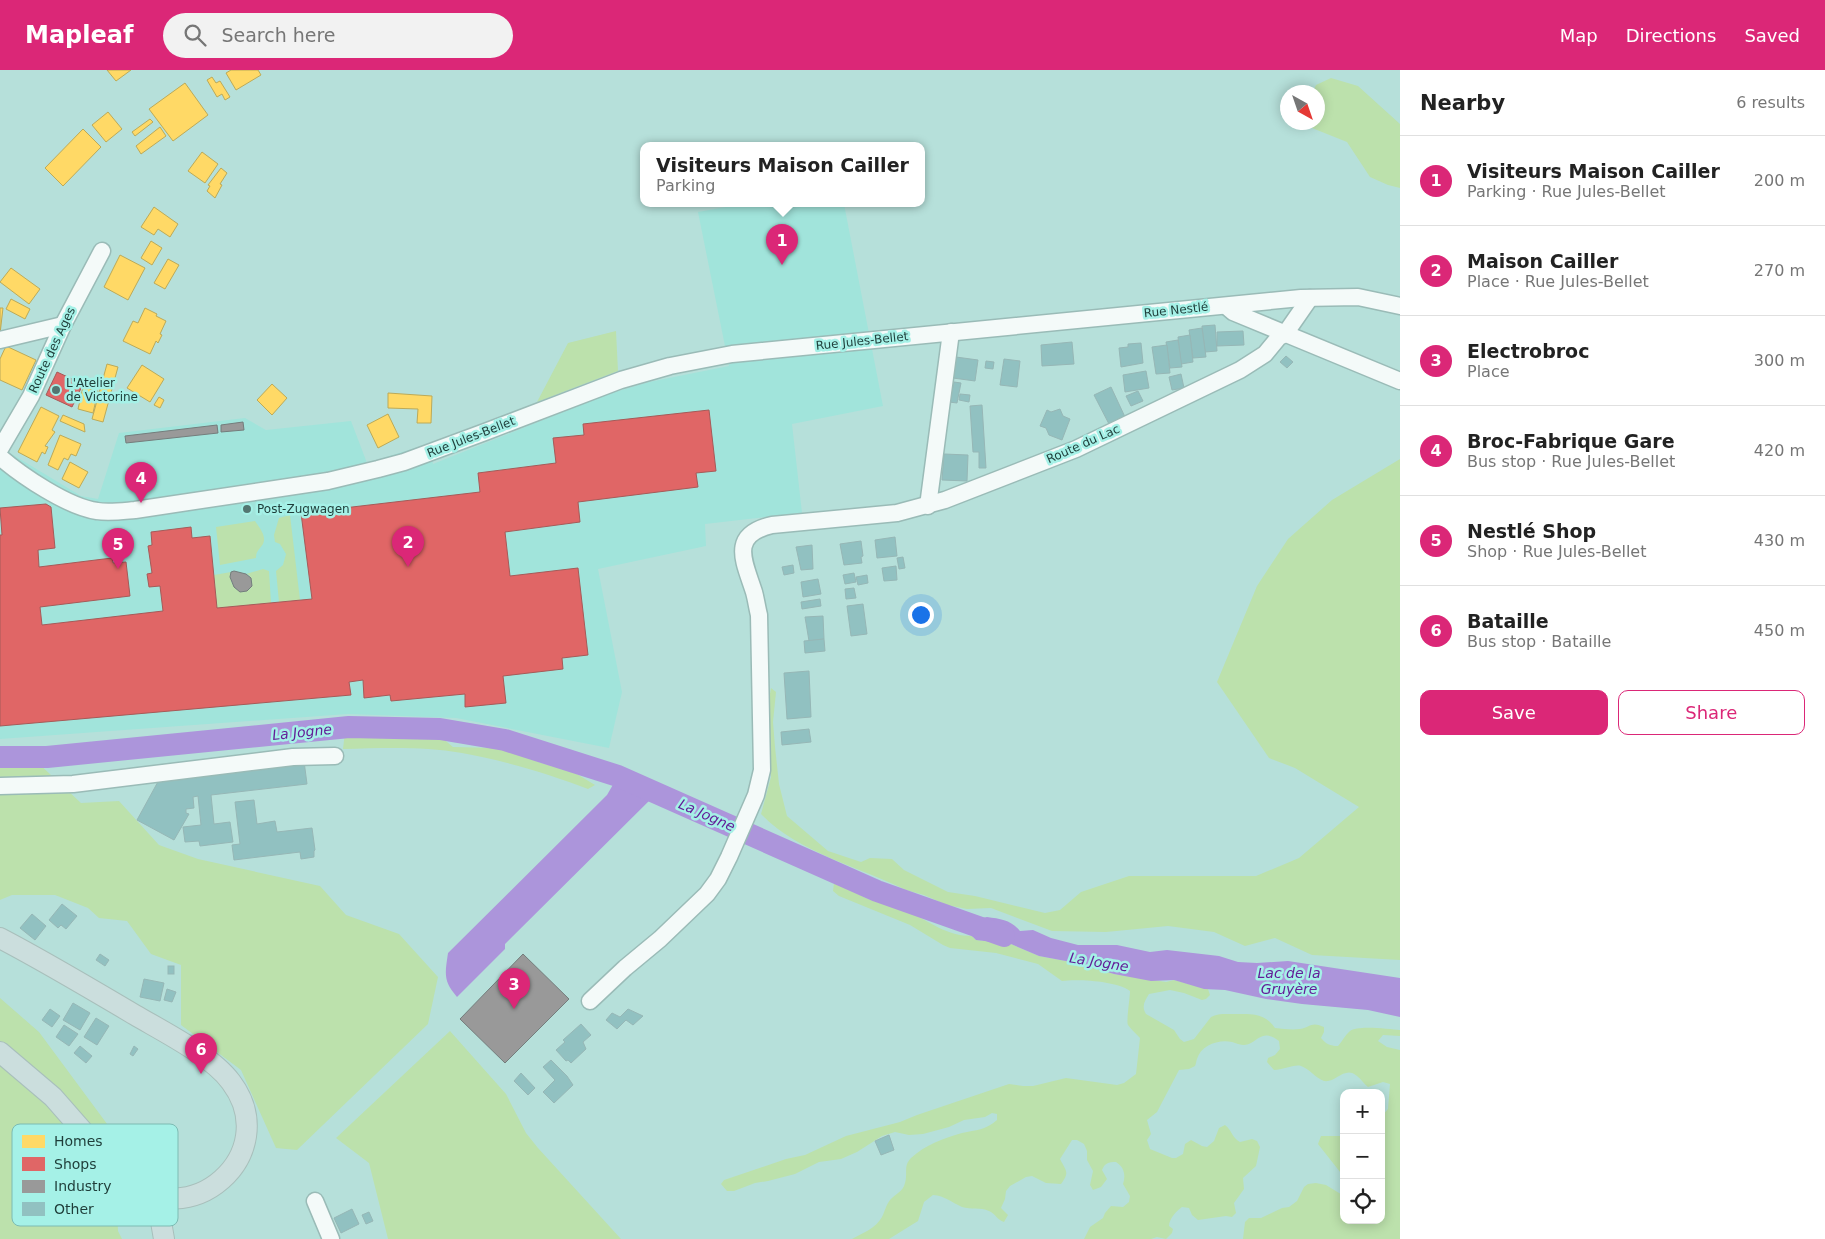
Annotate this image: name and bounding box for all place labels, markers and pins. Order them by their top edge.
pin: 1 [766,224,798,265]
place label: L'Atelier de Victorine [66,376,138,404]
marker: L'Atelier de Victorine [50,384,62,396]
pin: 4 [125,462,157,503]
place label: Post-Zugwagen [257,502,350,516]
marker: Post-Zugwagen [241,503,253,515]
pin: 2 [392,526,424,567]
pin: 5 [102,528,134,569]
pin: 3 [498,968,530,1009]
pin: 6 [185,1033,217,1074]

